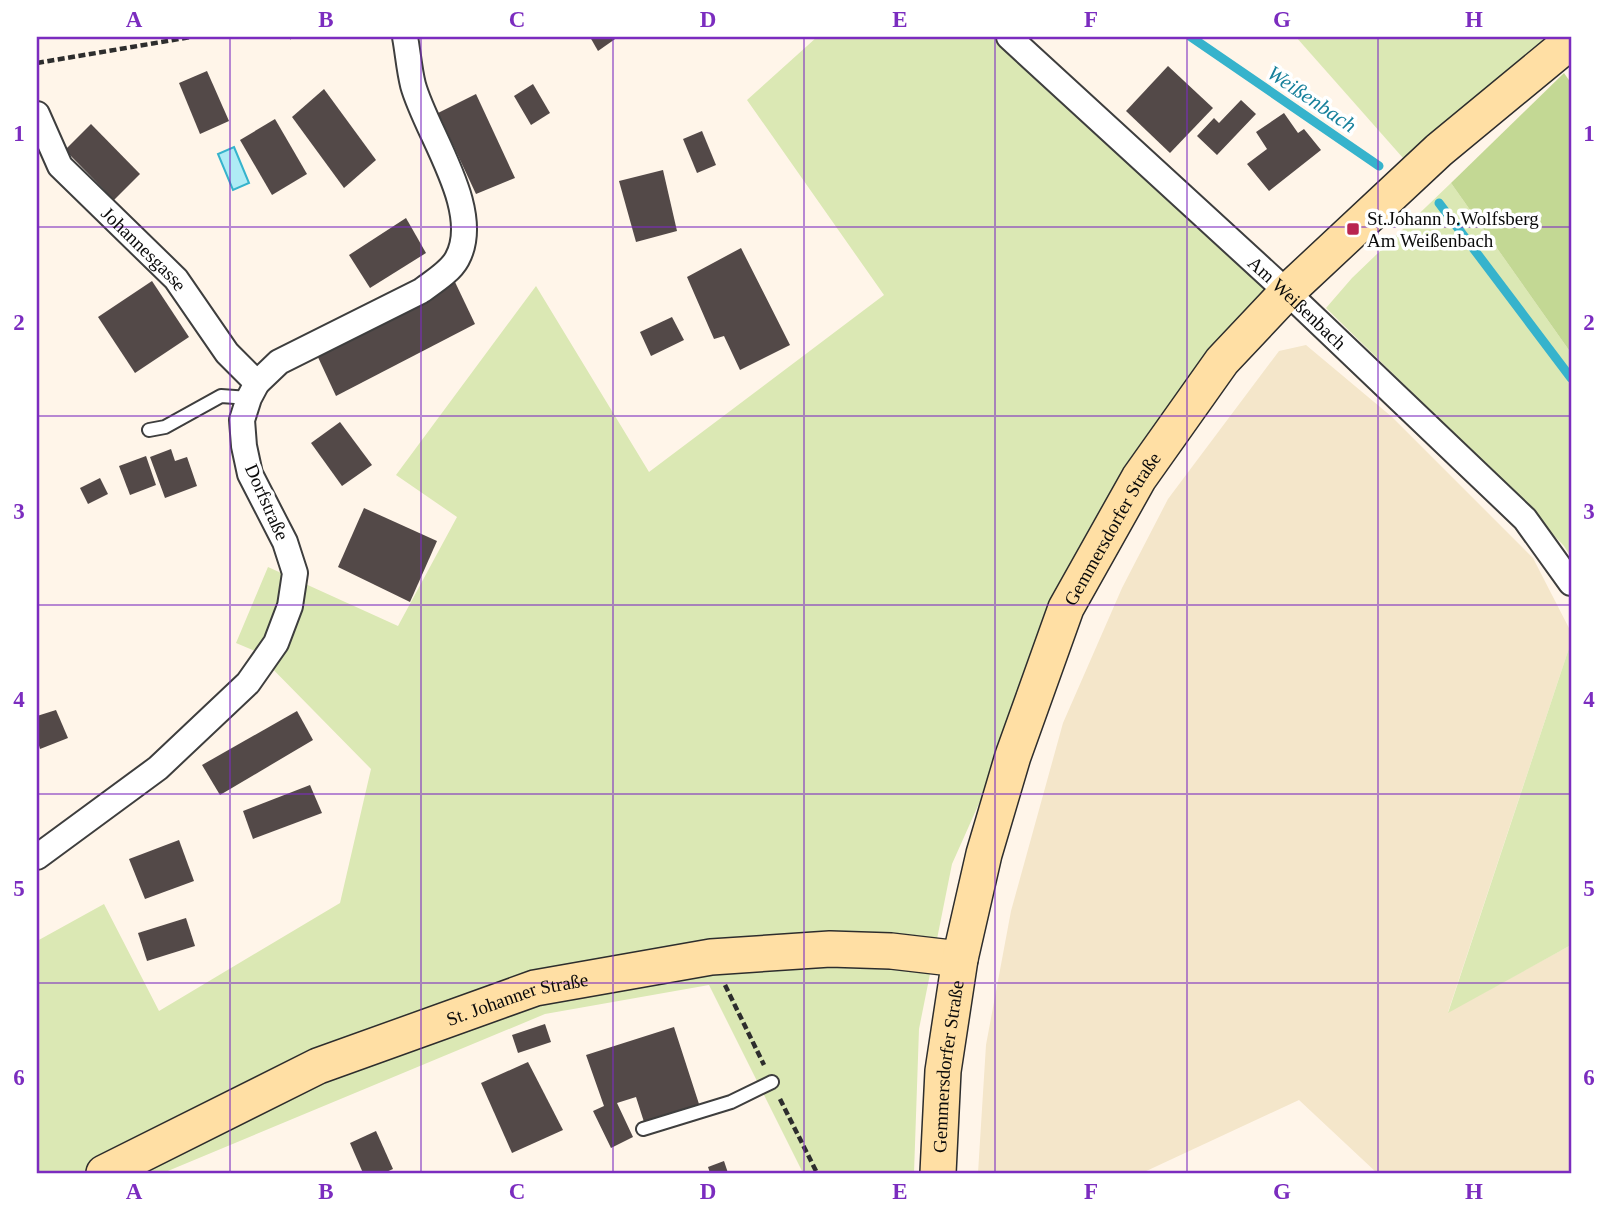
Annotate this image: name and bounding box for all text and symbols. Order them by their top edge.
text: A [126,7,143,32]
text: B [318,7,334,32]
text: C [509,7,525,32]
text: D [700,7,716,32]
text: E [892,7,908,32]
text: F [1084,7,1098,32]
text: G [1273,7,1291,32]
text: H [1465,7,1483,32]
water label: Weißenbach [1263,61,1361,137]
text: 1 [13,121,25,146]
text: 1 [1583,121,1595,146]
street label: Johannesgasse [98,202,191,295]
place label: St.Johann b.Wolfsberg Am Weißenbach [1367,208,1539,251]
marker: St.Johann b.Wolfsberg Am Weißenbach [1345,221,1361,237]
street label: Am Weißenbach [1244,252,1351,354]
text: 2 [13,310,25,335]
text: 2 [1583,310,1595,335]
street label: Gemmersdorfer Straße [1059,448,1164,609]
street label: Dorfstraße [241,461,293,543]
text: 3 [13,499,25,524]
text: 3 [1583,499,1595,524]
text: 4 [13,687,25,712]
text: 4 [1583,687,1595,712]
text: 5 [13,876,25,901]
text: 5 [1583,876,1595,901]
street label: St. Johanner Straße [443,968,590,1030]
street label: Gemmersdorfer Straße [929,979,967,1153]
text: 6 [13,1065,25,1090]
text: 6 [1583,1065,1595,1090]
text: A [126,1179,143,1204]
text: B [318,1179,334,1204]
text: C [509,1179,525,1204]
text: D [700,1179,716,1204]
text: E [892,1179,908,1204]
text: F [1084,1179,1098,1204]
text: G [1273,1179,1291,1204]
text: H [1465,1179,1483,1204]

